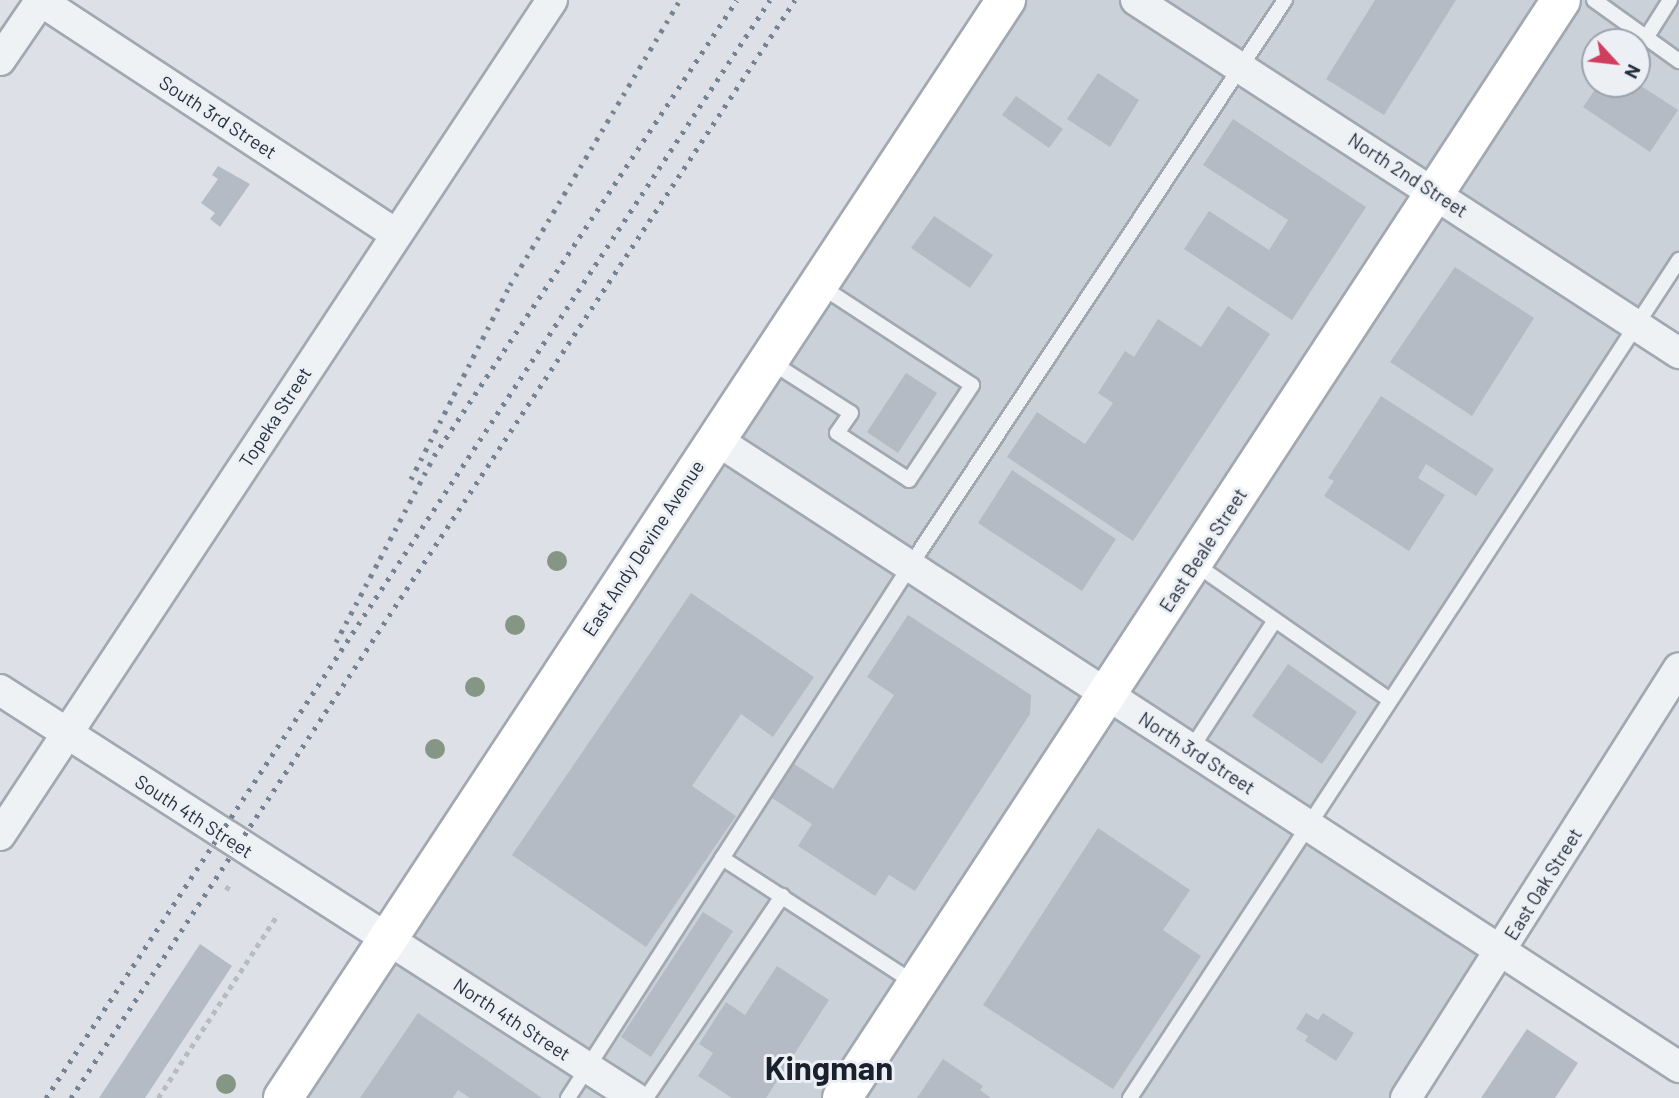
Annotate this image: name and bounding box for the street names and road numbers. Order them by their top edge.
street label: South 3rd Street [155,71,281,163]
street label: North 2nd Street [1344,128,1472,222]
street label: Topeka Street [234,363,316,471]
street label: East Andy Devine Avenue [577,456,709,640]
street label: East Beale Street [1155,484,1251,616]
street label: North 3rd Street [1135,707,1259,799]
street label: South 4th Street [131,769,257,863]
street label: East Oak Street [1500,824,1586,944]
street label: North 4th Street [449,973,575,1065]

